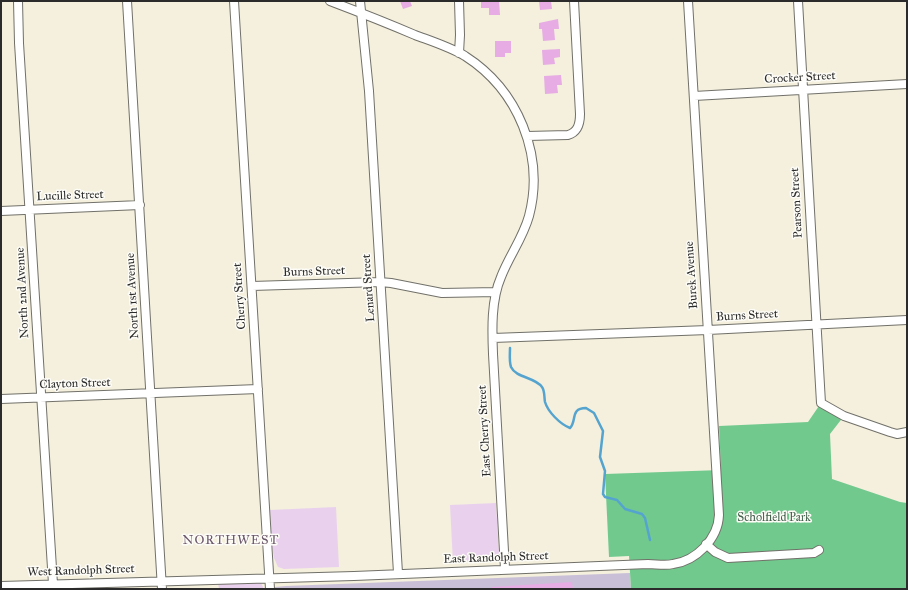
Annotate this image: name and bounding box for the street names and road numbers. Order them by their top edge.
street label: Crocker Street [764,69,836,87]
street label: Pearson Street [788,167,806,239]
street label: Lucille Street [36,188,104,204]
street label: Burek Avenue [682,241,702,309]
street label: North 2nd Avenue [13,247,33,339]
street label: North 1st Avenue [124,253,142,339]
street label: Lenard Street [359,253,379,323]
street label: Cherry Street [230,262,250,330]
street label: Burns Street [283,264,345,280]
street label: Burns Street [716,307,778,325]
street label: Clayton Street [39,376,111,392]
street label: East Cherry Street [475,385,495,477]
street label: East Randolph Street [443,549,549,567]
street label: West Randolph Street [27,562,135,580]

